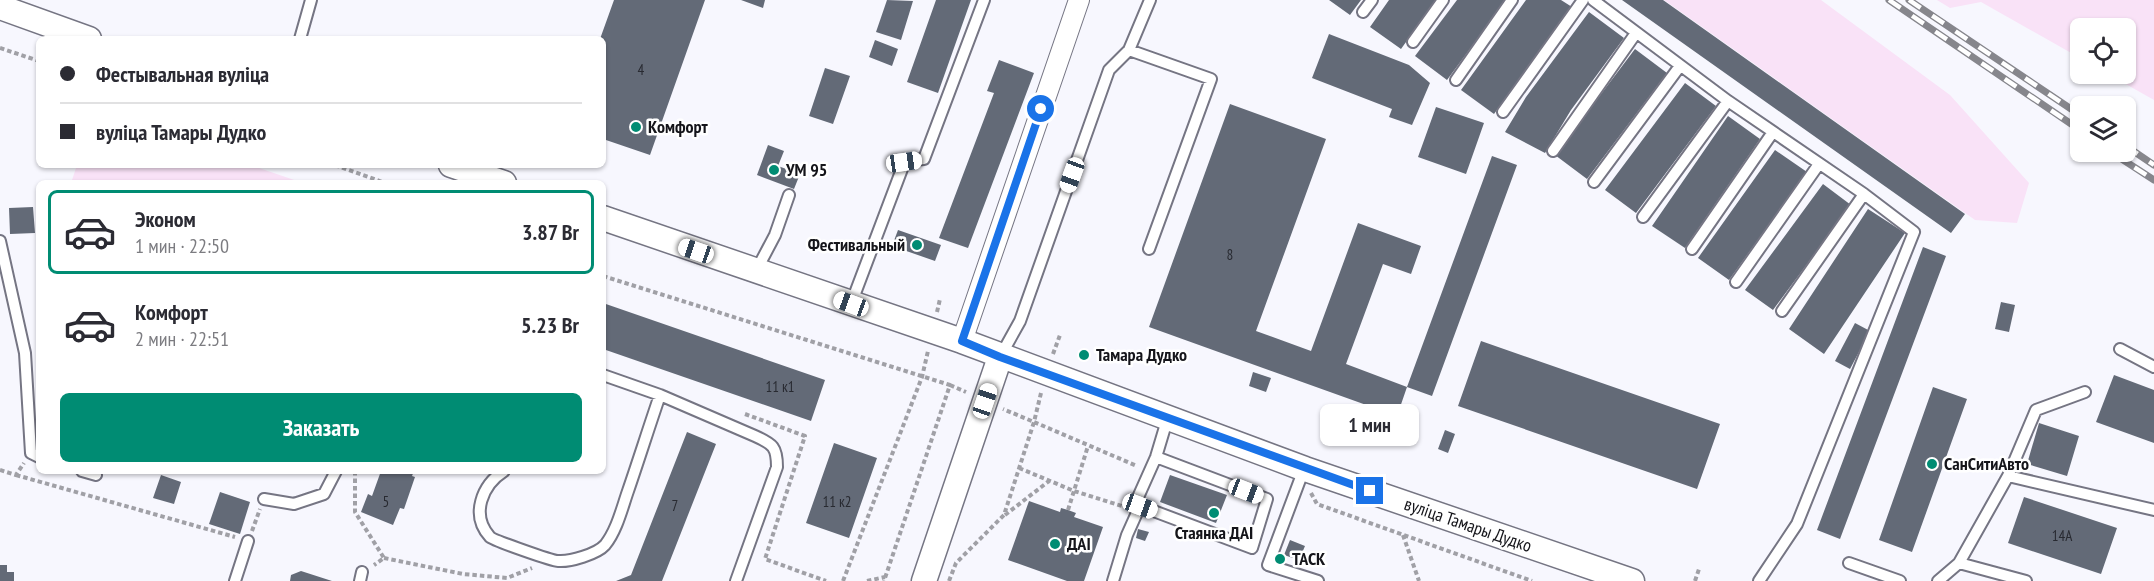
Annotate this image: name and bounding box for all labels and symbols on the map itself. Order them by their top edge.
house number: 4 [638,60,645,79]
route start [1027,95,1054,122]
place label: Комфорт [648,115,708,138]
marker: Комфорт [629,120,643,134]
car [885,151,923,173]
car [1057,155,1087,195]
place label: УМ 95 [785,158,827,181]
marker: УМ 95 [767,163,781,177]
place label: Фестивальный [808,233,905,256]
car [676,237,716,265]
marker: Фестивальный [910,238,924,252]
house number: 8 [1227,245,1233,264]
car [831,289,871,319]
place label: Тамара Дудко [1096,343,1187,366]
marker: Тамара Дудко [1077,348,1091,362]
house number: 11 к1 [765,377,795,396]
car [971,381,999,421]
callout: 1 мин [1320,404,1420,446]
place label: СанСитиАвто [1944,452,2029,475]
marker: СанСитиАвто [1925,457,1939,471]
car [1226,476,1266,506]
route end [1356,477,1383,504]
car [1120,491,1160,521]
house number: 5 [383,492,389,511]
house number: 11 к2 [822,492,852,511]
street label: вуліца Тамары Дудко [1401,492,1535,557]
house number: 7 [672,496,678,515]
marker: Стаянка ДАІ [1207,506,1221,520]
place label: Стаянка ДАІ [1175,521,1253,544]
house number: 14А [2052,526,2073,545]
place label: ДАІ [1067,532,1091,555]
marker: ДАІ [1048,537,1062,551]
place label: ТАСК [1292,547,1326,570]
marker: ТАСК [1273,552,1287,566]

